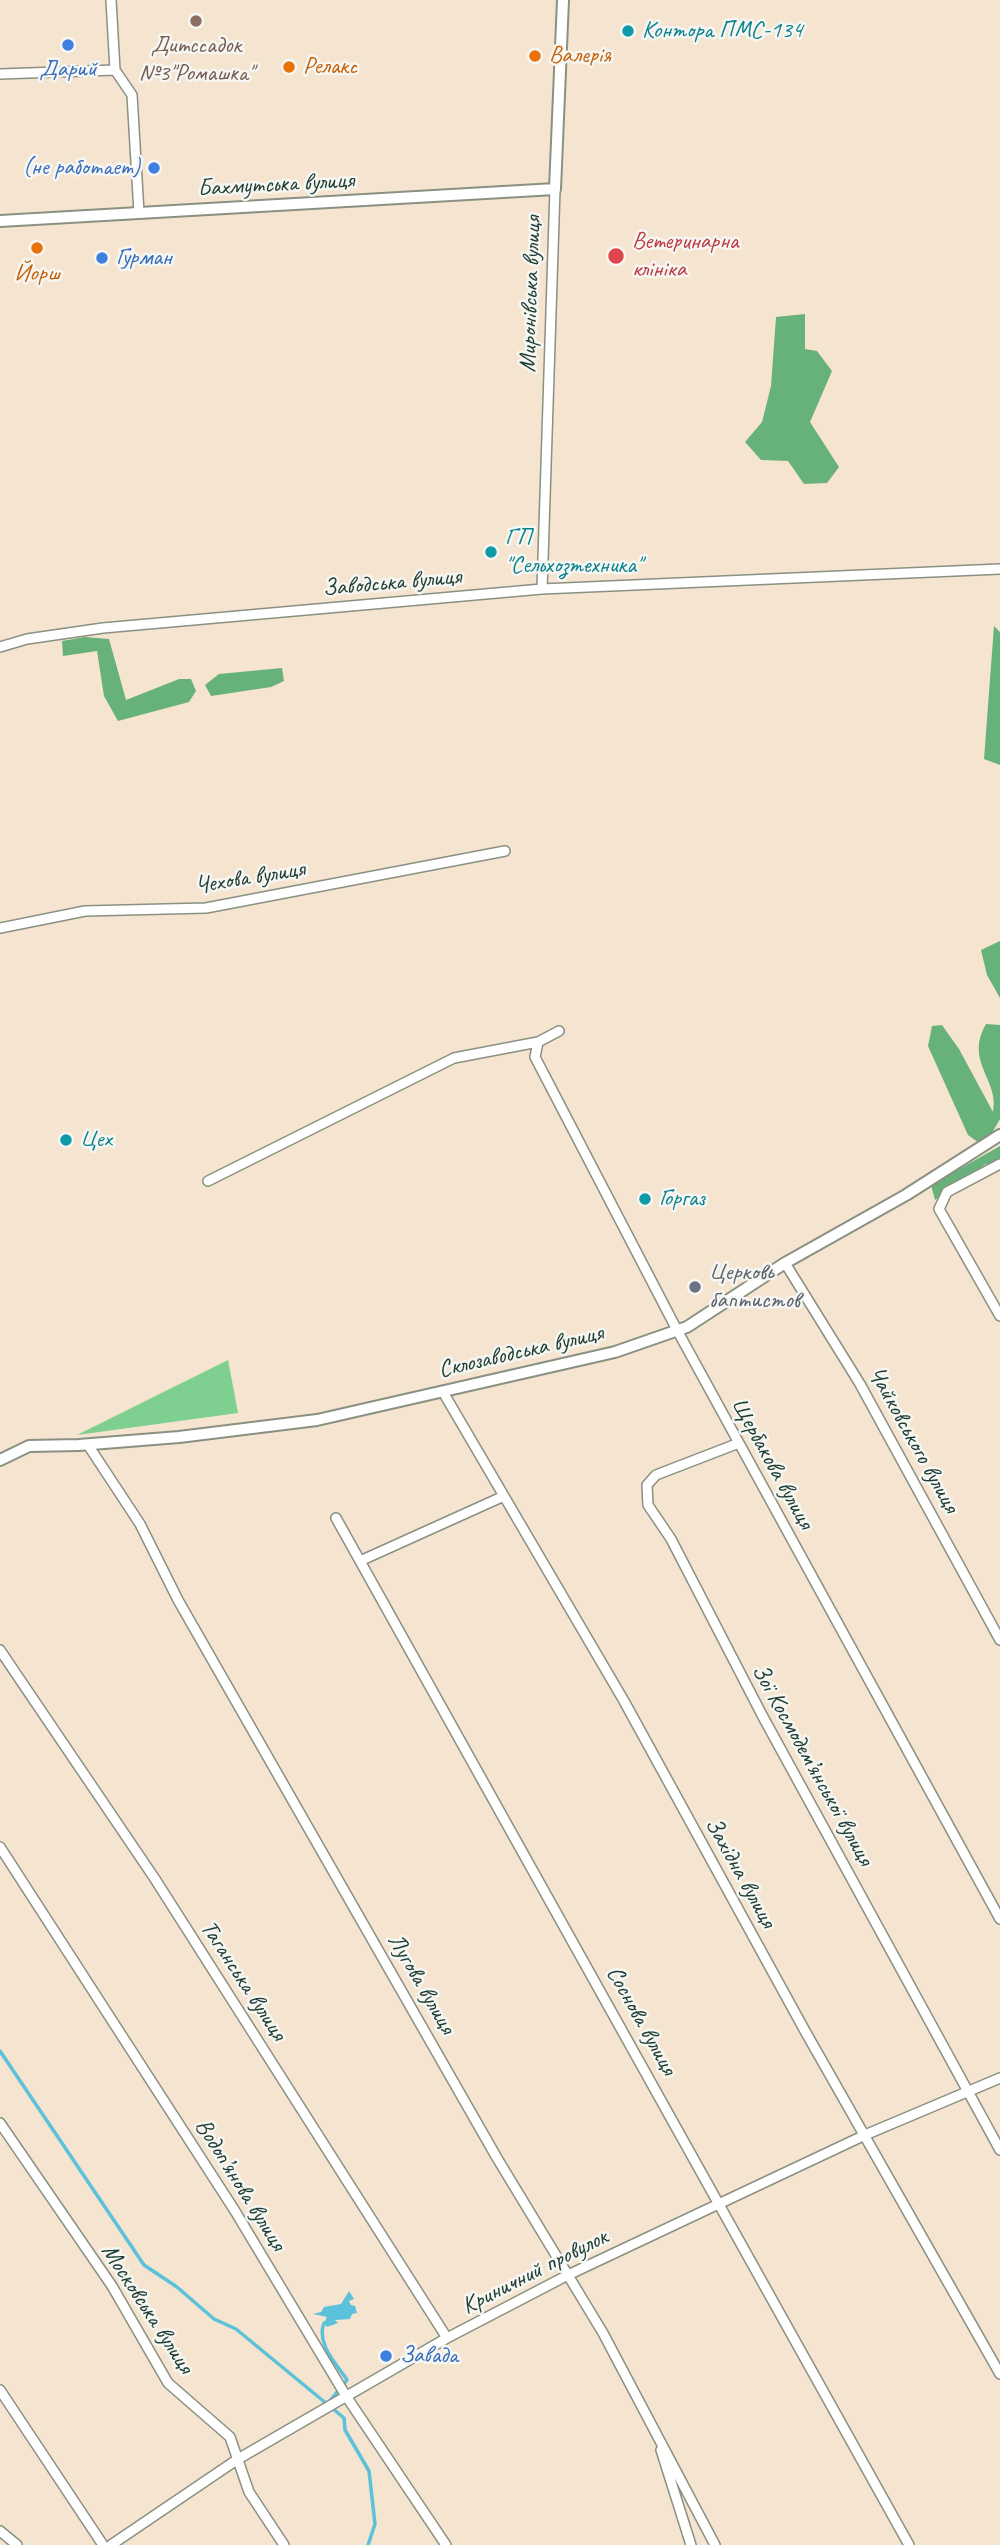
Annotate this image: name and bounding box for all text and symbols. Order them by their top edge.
marker: Дитссадок №3"Ромашка" [188,13,204,29]
place label: Контора ПМС-134 [642,17,803,45]
marker: Контора ПМС-134 [620,23,636,39]
place label: Дитссадок №3"Ромашка" [139,32,253,88]
marker: Дарий [60,37,76,53]
place label: Валерія [549,42,611,70]
marker: Валерія [527,48,543,64]
place label: Релакс [303,53,357,81]
place label: Дарий [39,56,97,84]
marker: Релакс [281,59,297,75]
place label: (не работает) [23,154,140,182]
marker: (не работает) [146,160,162,176]
street label: Бахмутська вулиця [197,167,355,203]
street label: Миронівська вулиця [514,215,548,373]
place label: Ветеринарна клініка [632,228,738,284]
marker: Йорш [29,240,45,256]
place label: Гурман [116,244,172,272]
marker: Ветеринарна клініка [606,246,626,266]
marker: Гурман [94,250,110,266]
place label: Йорш [14,260,60,288]
place label: ГП "Сельхозтехника" [505,524,642,580]
marker: ГП "Сельхозтехника" [483,544,499,560]
street label: Заводська вулиця [322,563,462,603]
street label: Чехова вулиця [193,855,307,901]
place label: Цех [80,1126,112,1154]
marker: Цех [58,1132,74,1148]
place label: Горгаз [659,1185,704,1213]
marker: Горгаз [637,1191,653,1207]
place label: Церковь баптистов [709,1259,800,1315]
marker: Церковь баптистов [687,1279,703,1295]
street label: Склозаводська вулиця [436,1319,606,1385]
street label: Чайковського вулиця [861,1362,965,1518]
street label: Щербакова вулиця [724,1394,820,1534]
street label: Зої Космодем’янської вулиця [745,1659,879,1871]
street label: Західна вулиця [698,1813,782,1933]
street label: Таганська вулиця [194,1916,292,2046]
street label: Лугова вулиця [381,1929,461,2039]
street label: Соснова вулиця [599,1962,683,2080]
street label: Водоп’янова вулиця [188,2114,292,2256]
street label: Криничний провулок [457,2223,613,2321]
street label: Московська вулиця [94,2239,200,2379]
place label: Завада [400,2342,458,2370]
marker: Завада [378,2348,394,2364]

